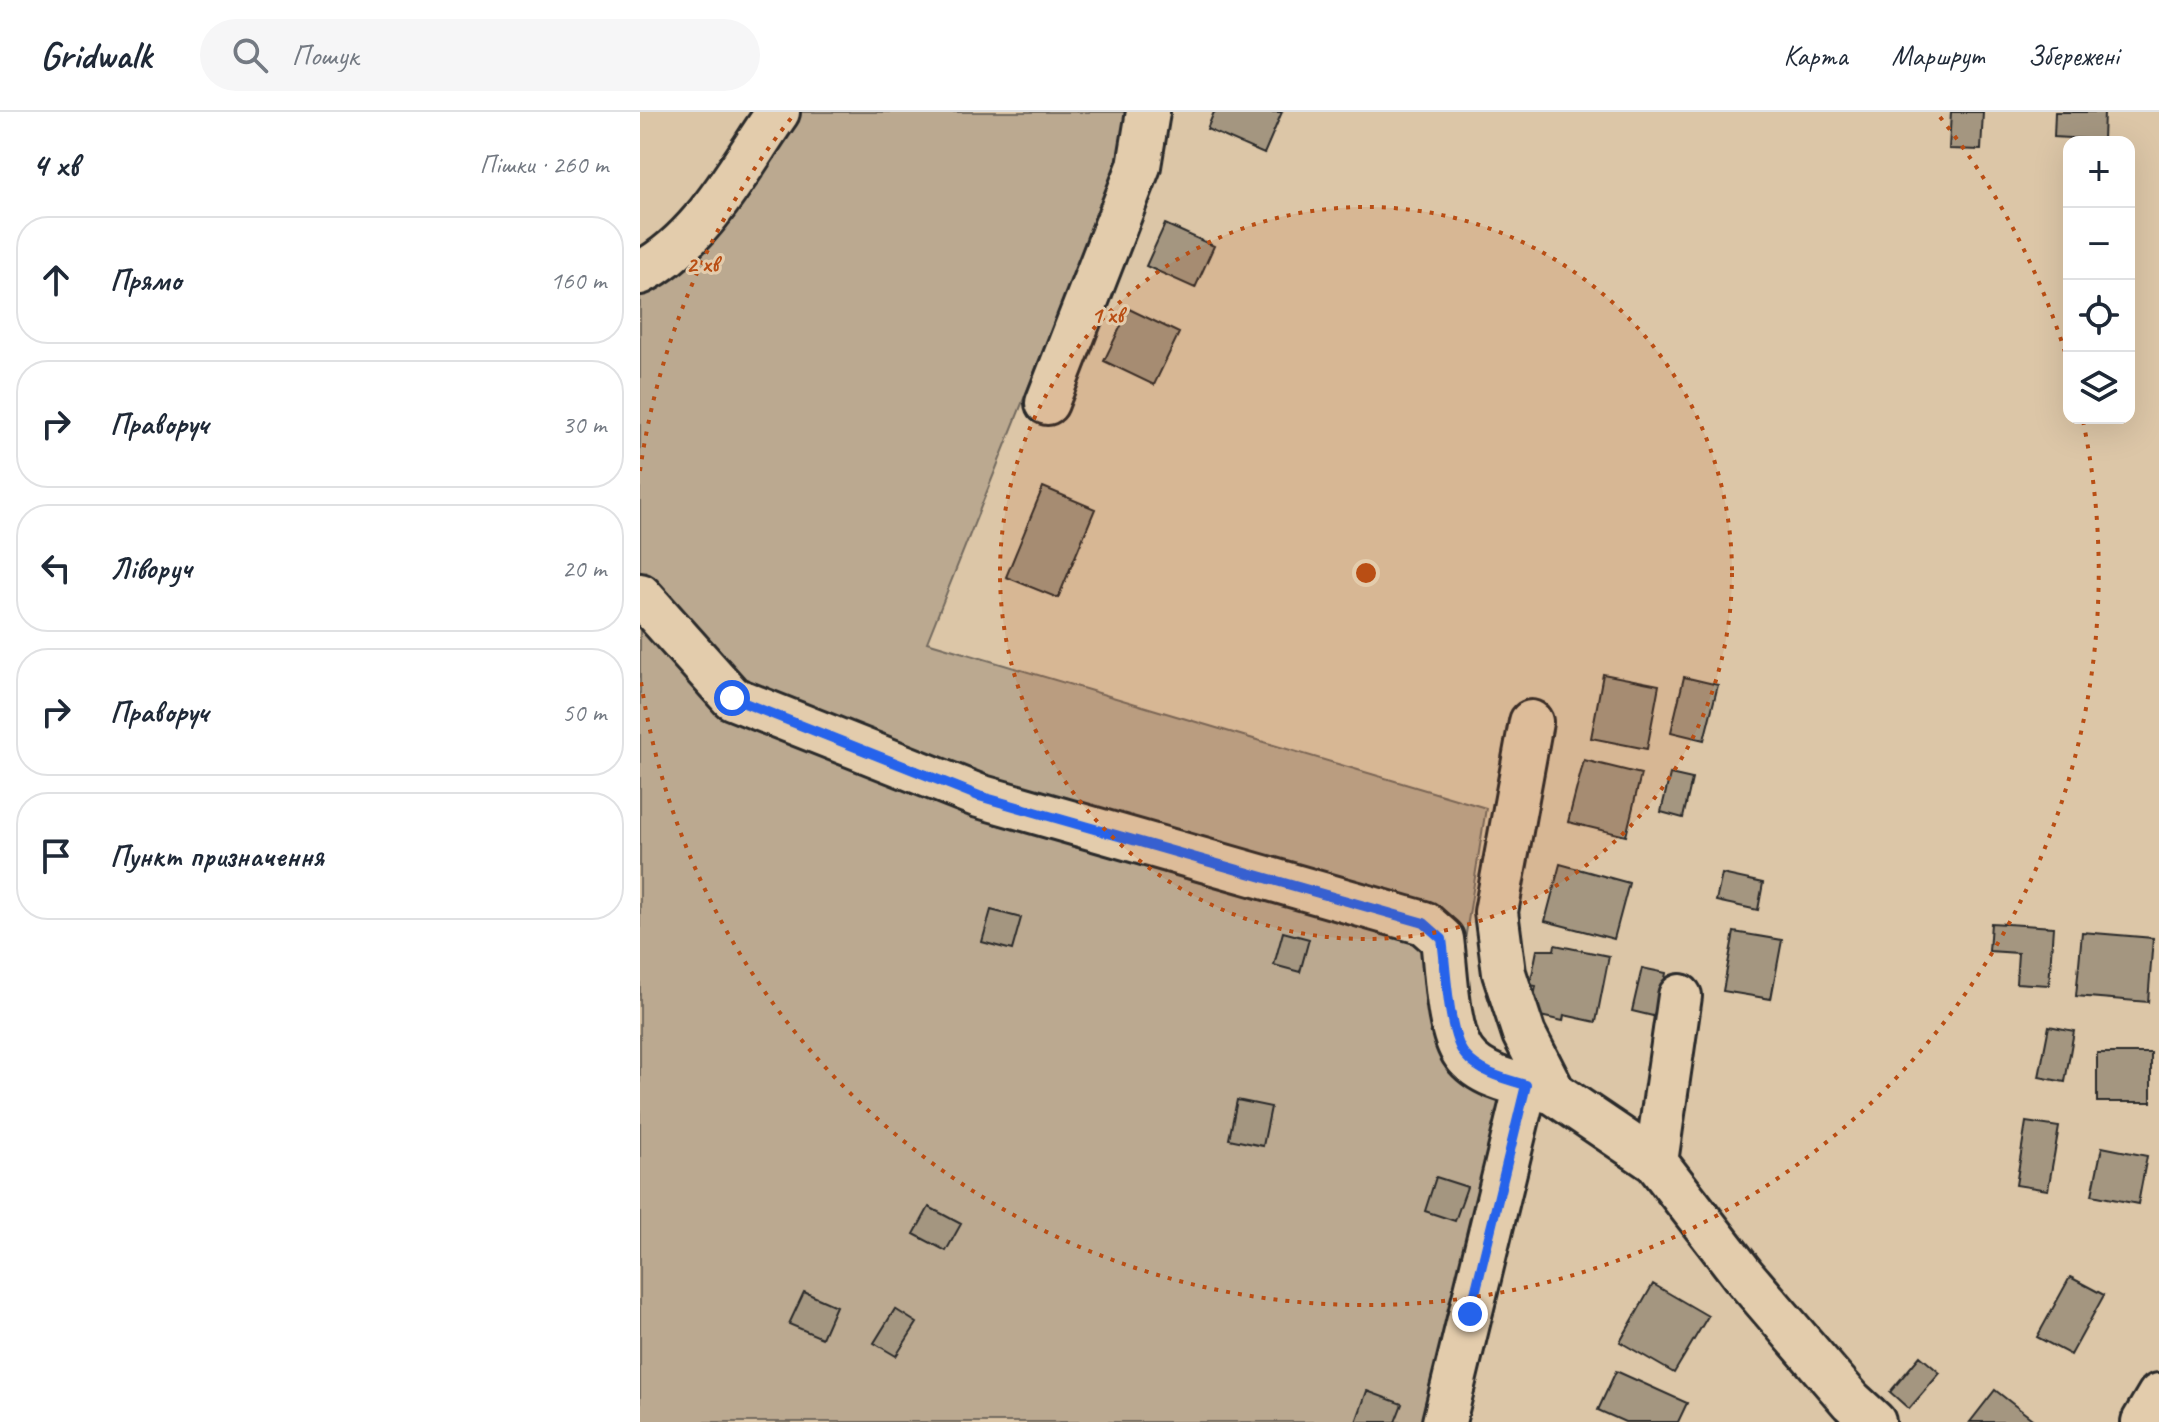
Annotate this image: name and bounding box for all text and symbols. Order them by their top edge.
search box [200,19,760,91]
text: Gridwalk [40,32,152,79]
icon: search [228,33,272,77]
text: Пошук [292,36,359,74]
text: Карта [1783,38,1847,73]
text: Маршрут [1891,38,1984,73]
text: Збережені [2028,38,2119,73]
map controls [2063,136,2135,424]
button: + [2063,136,2135,208]
text: 4 хв [32,143,78,186]
text: Пішки · 260 m [480,148,608,181]
button: − [2063,208,2135,280]
text: 2 хв [686,249,722,279]
icon: ahead [34,258,78,302]
text: Прямо [110,261,181,299]
text: 160 m [550,264,606,297]
button: locate [2063,280,2135,352]
text: 1 хв [1091,300,1127,330]
button: layers [2063,352,2135,424]
icon: right [34,402,78,446]
text: Праворуч [110,405,208,443]
text: 30 m [562,408,606,441]
icon: left [34,546,78,590]
text: Ліворуч [110,549,191,587]
text: 20 m [562,552,606,585]
centre of rings [1352,559,1380,587]
route start [714,680,750,716]
icon: right [34,690,78,734]
text: Праворуч [110,693,208,731]
text: 50 m [562,696,606,729]
icon: arrive [34,834,78,878]
text: Пункт призначення [110,837,324,875]
route end [1452,1296,1488,1332]

